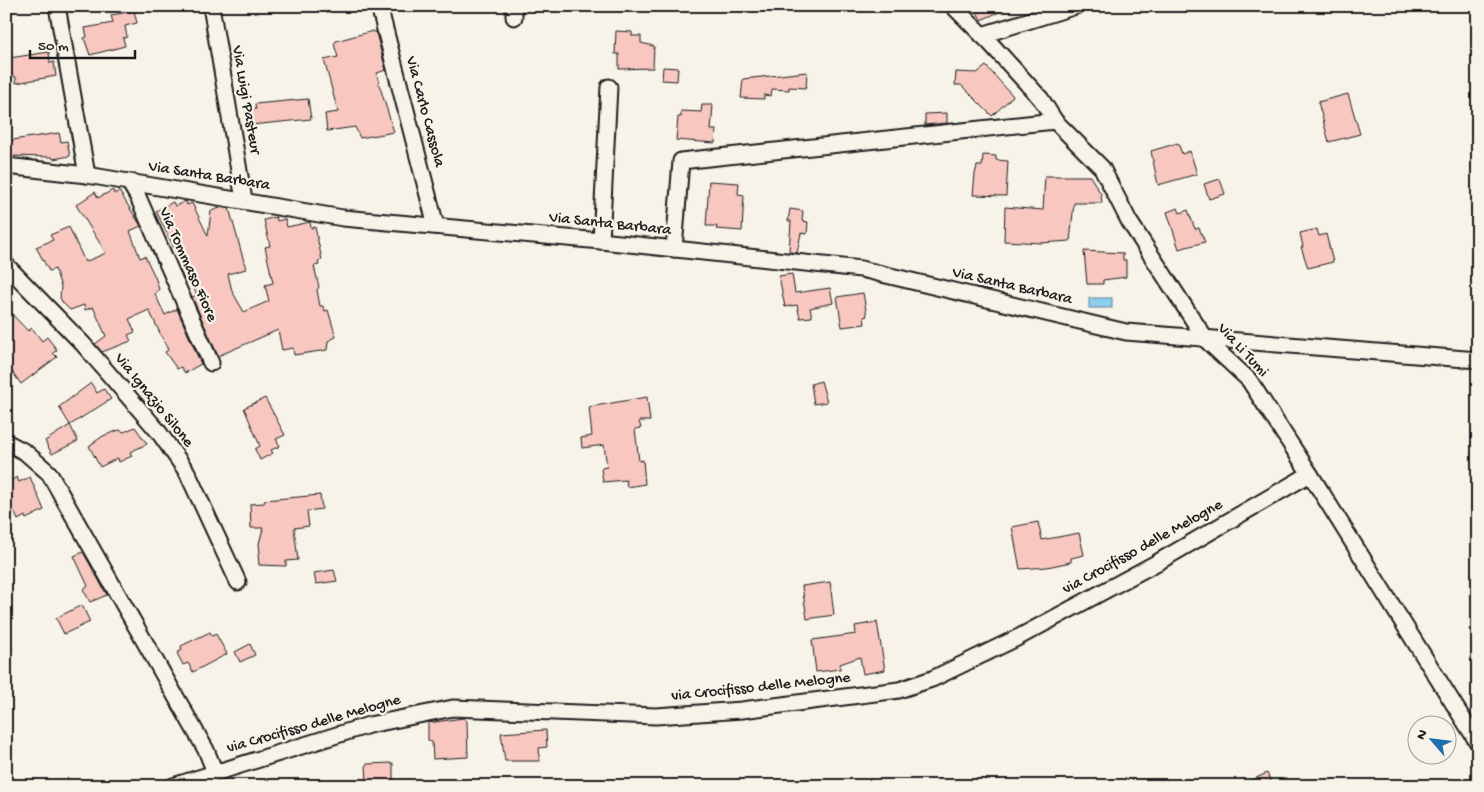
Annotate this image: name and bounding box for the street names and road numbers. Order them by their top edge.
street label: Via Luigi Pasteur [226,43,264,157]
street label: Via Carlo Cassola [400,54,448,171]
street label: Via Santa Barbara [146,158,272,196]
street label: Via Tommaso Fiore [153,204,221,326]
street label: Via Santa Barbara [547,209,673,241]
street label: Via Santa Barbara [949,264,1075,310]
street label: Via Li Tumi [1212,319,1272,382]
street label: Via Ignazio Silone [109,349,197,452]
street label: via Crocifisso delle Melogne [1060,496,1227,600]
street label: via Crocifisso delle Melogne [671,669,852,707]
street label: via Crocifisso delle Melogne [225,691,404,759]

